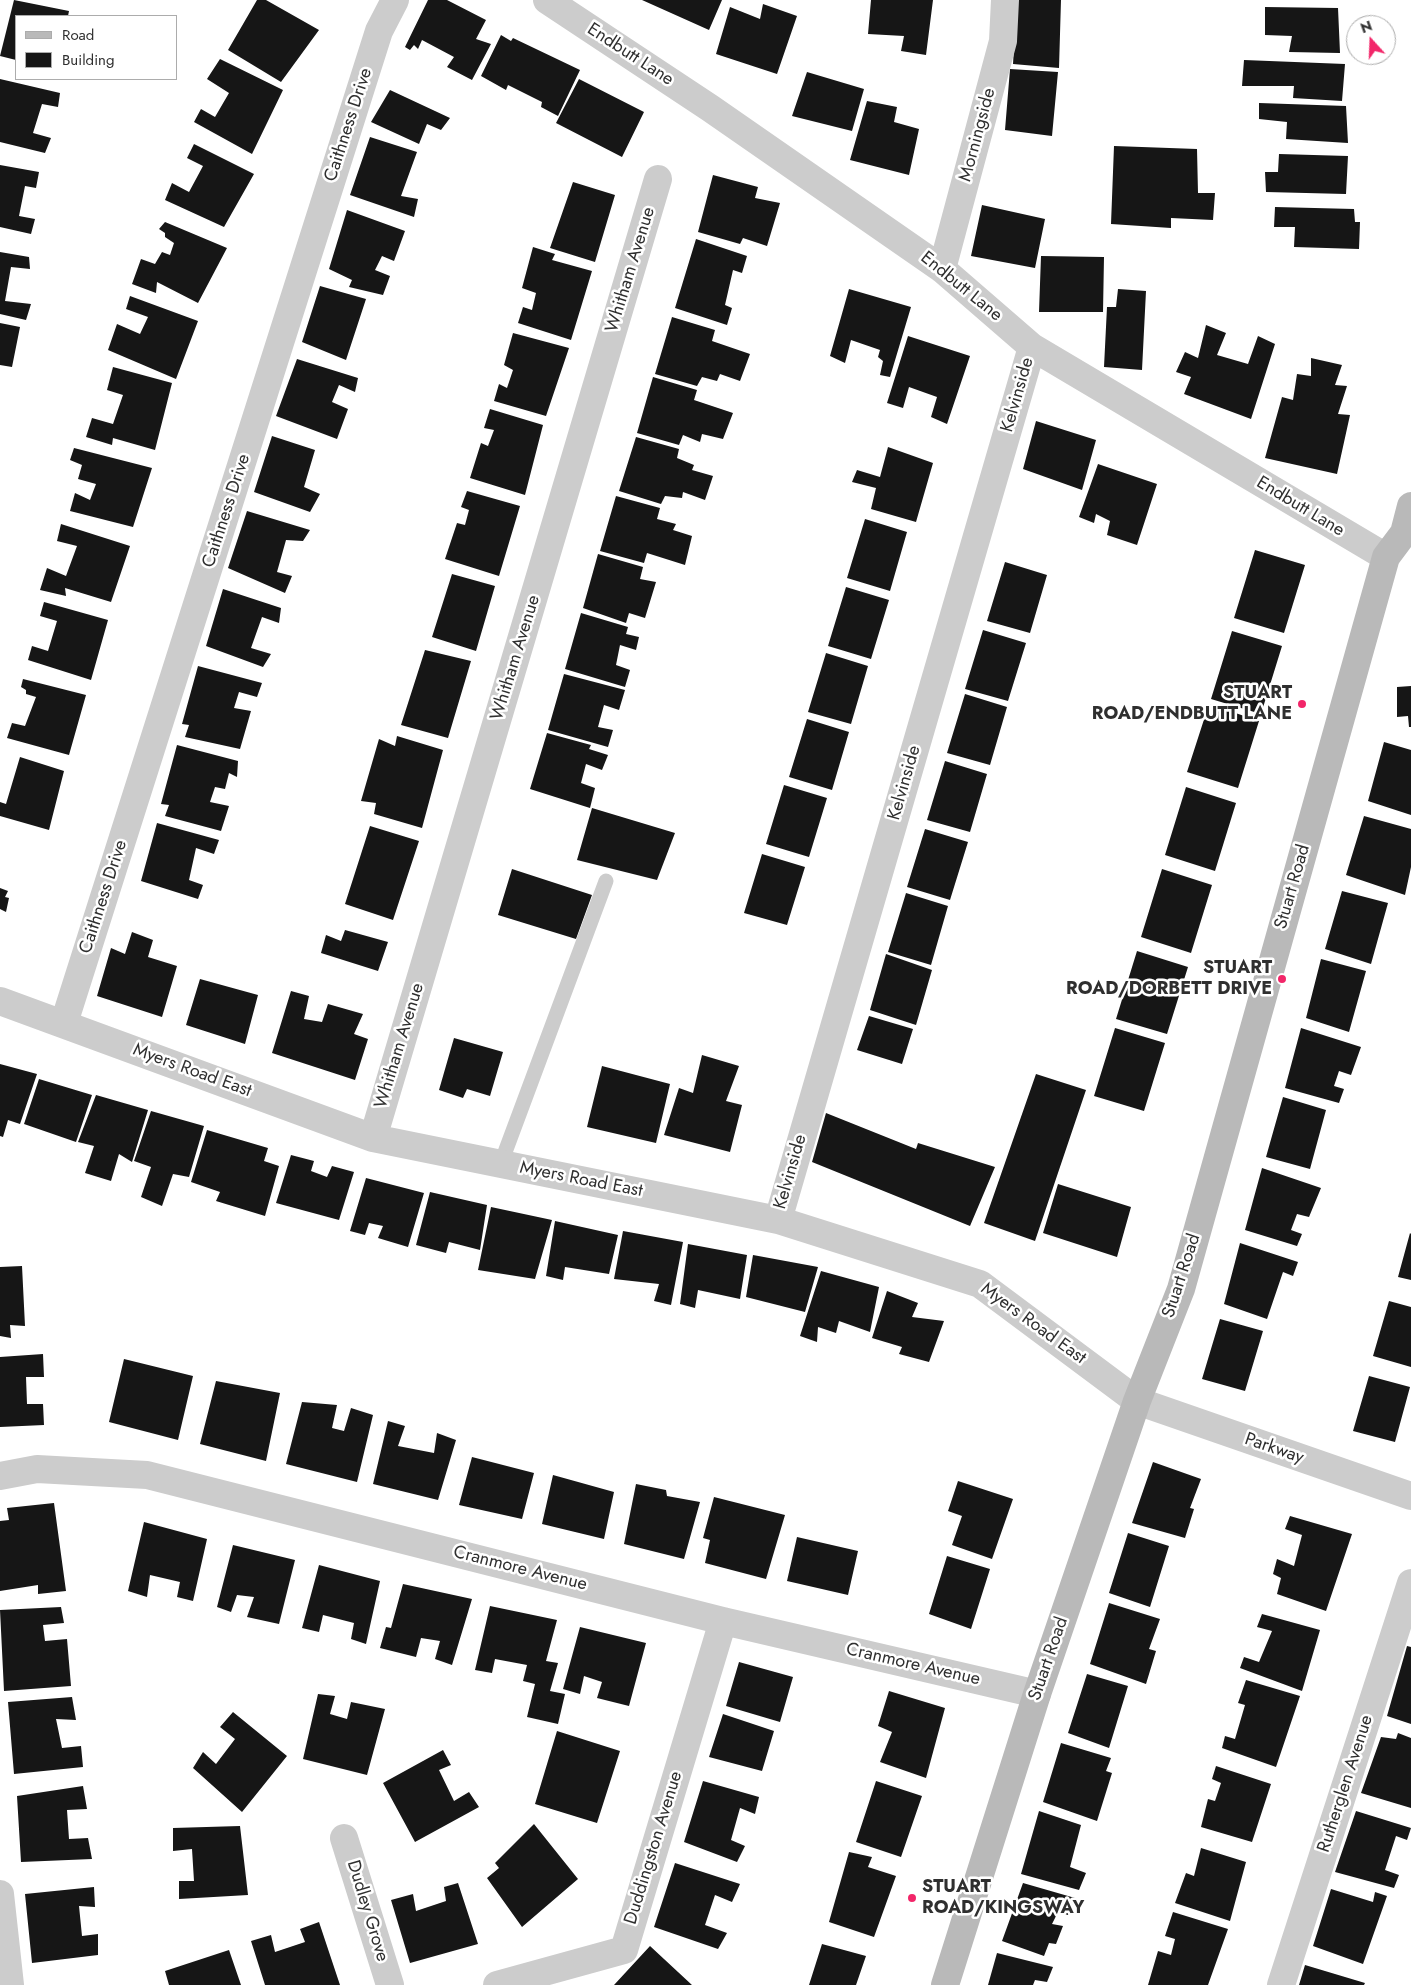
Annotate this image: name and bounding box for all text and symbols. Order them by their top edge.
legend [15,15,178,80]
north arrow [1346,15,1396,65]
text: N [1358,16,1375,38]
street label: Endbutt Lane [583,19,677,91]
text: Road [62,24,94,46]
text: Building [62,49,114,71]
street label: Caithness Drive [320,66,378,184]
street label: Morningside [955,86,1001,184]
street label: Whitham Avenue [602,205,660,335]
street label: Endbutt Lane [916,248,1006,326]
street label: Kelvinside [997,355,1039,435]
street label: Caithness Drive [198,452,256,570]
street label: Endbutt Lane [1252,472,1348,542]
street label: Whitham Avenue [487,593,545,723]
place label: STUART ROAD/ENDBUTT LANE [1092,683,1292,726]
marker: STUART ROAD/ENDBUTT LANE [1296,698,1308,710]
street label: Kelvinside [884,743,926,823]
street label: Caithness Drive [75,838,133,956]
street label: Stuart Road [1271,842,1315,932]
place label: STUART ROAD/DORBETT DRIVE [1066,958,1272,1001]
marker: STUART ROAD/DORBETT DRIVE [1276,973,1288,985]
street label: Whitham Avenue [371,981,429,1111]
street label: Myers Road East [130,1040,254,1102]
street label: Kelvinside [770,1132,812,1212]
street label: Myers Road East [518,1158,644,1202]
street label: Stuart Road [1158,1231,1206,1321]
street label: Myers Road East [976,1279,1090,1369]
street label: Parkway [1242,1429,1306,1469]
street label: Cranmore Avenue [451,1542,589,1596]
street label: Stuart Road [1025,1614,1073,1704]
street label: Cranmore Avenue [844,1639,982,1691]
street label: Rutherglen Avenue [1314,1713,1378,1855]
street label: Duddingston Avenue [620,1769,688,1927]
street label: Dudley Grove [341,1858,393,1964]
place label: STUART ROAD/KINGSWAY [922,1877,1084,1920]
marker: STUART ROAD/KINGSWAY [906,1892,918,1904]

